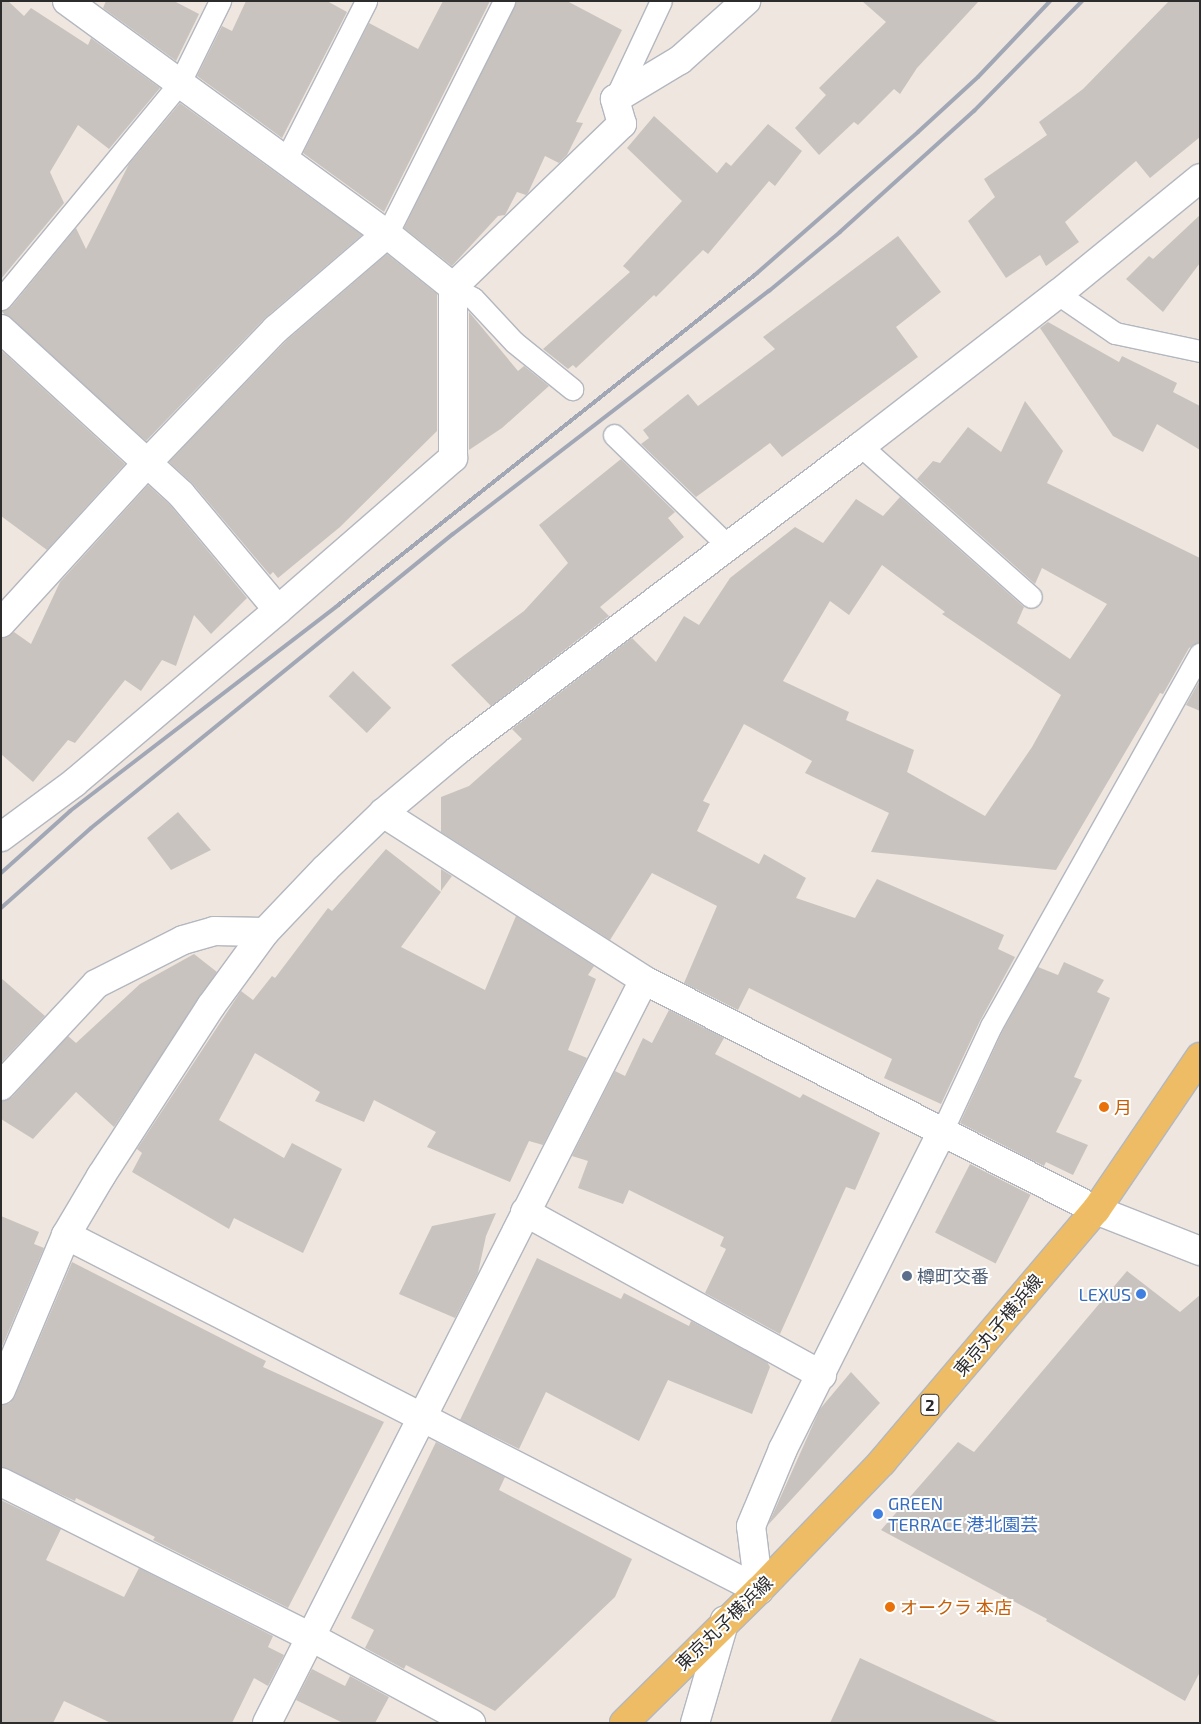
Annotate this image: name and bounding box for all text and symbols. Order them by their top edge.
place label: 月 [1114,1096,1132,1118]
marker: 月 [1098,1101,1110,1113]
place label: 樽町交番 [917,1265,989,1287]
marker: 樽町交番 [901,1270,913,1282]
street label: 東京丸子横浜線 [949,1270,1047,1380]
place label: LEXUS [1079,1283,1131,1305]
marker: LEXUS [1135,1288,1147,1300]
road number: 2 [920,1392,940,1418]
place label: GREEN TERRACE 港北園芸 [888,1493,1038,1536]
marker: GREEN TERRACE 港北園芸 [872,1508,884,1520]
street label: 東京丸子横浜線 [671,1571,777,1675]
place label: オークラ 本店 [900,1596,1012,1618]
marker: オークラ 本店 [884,1601,896,1613]

